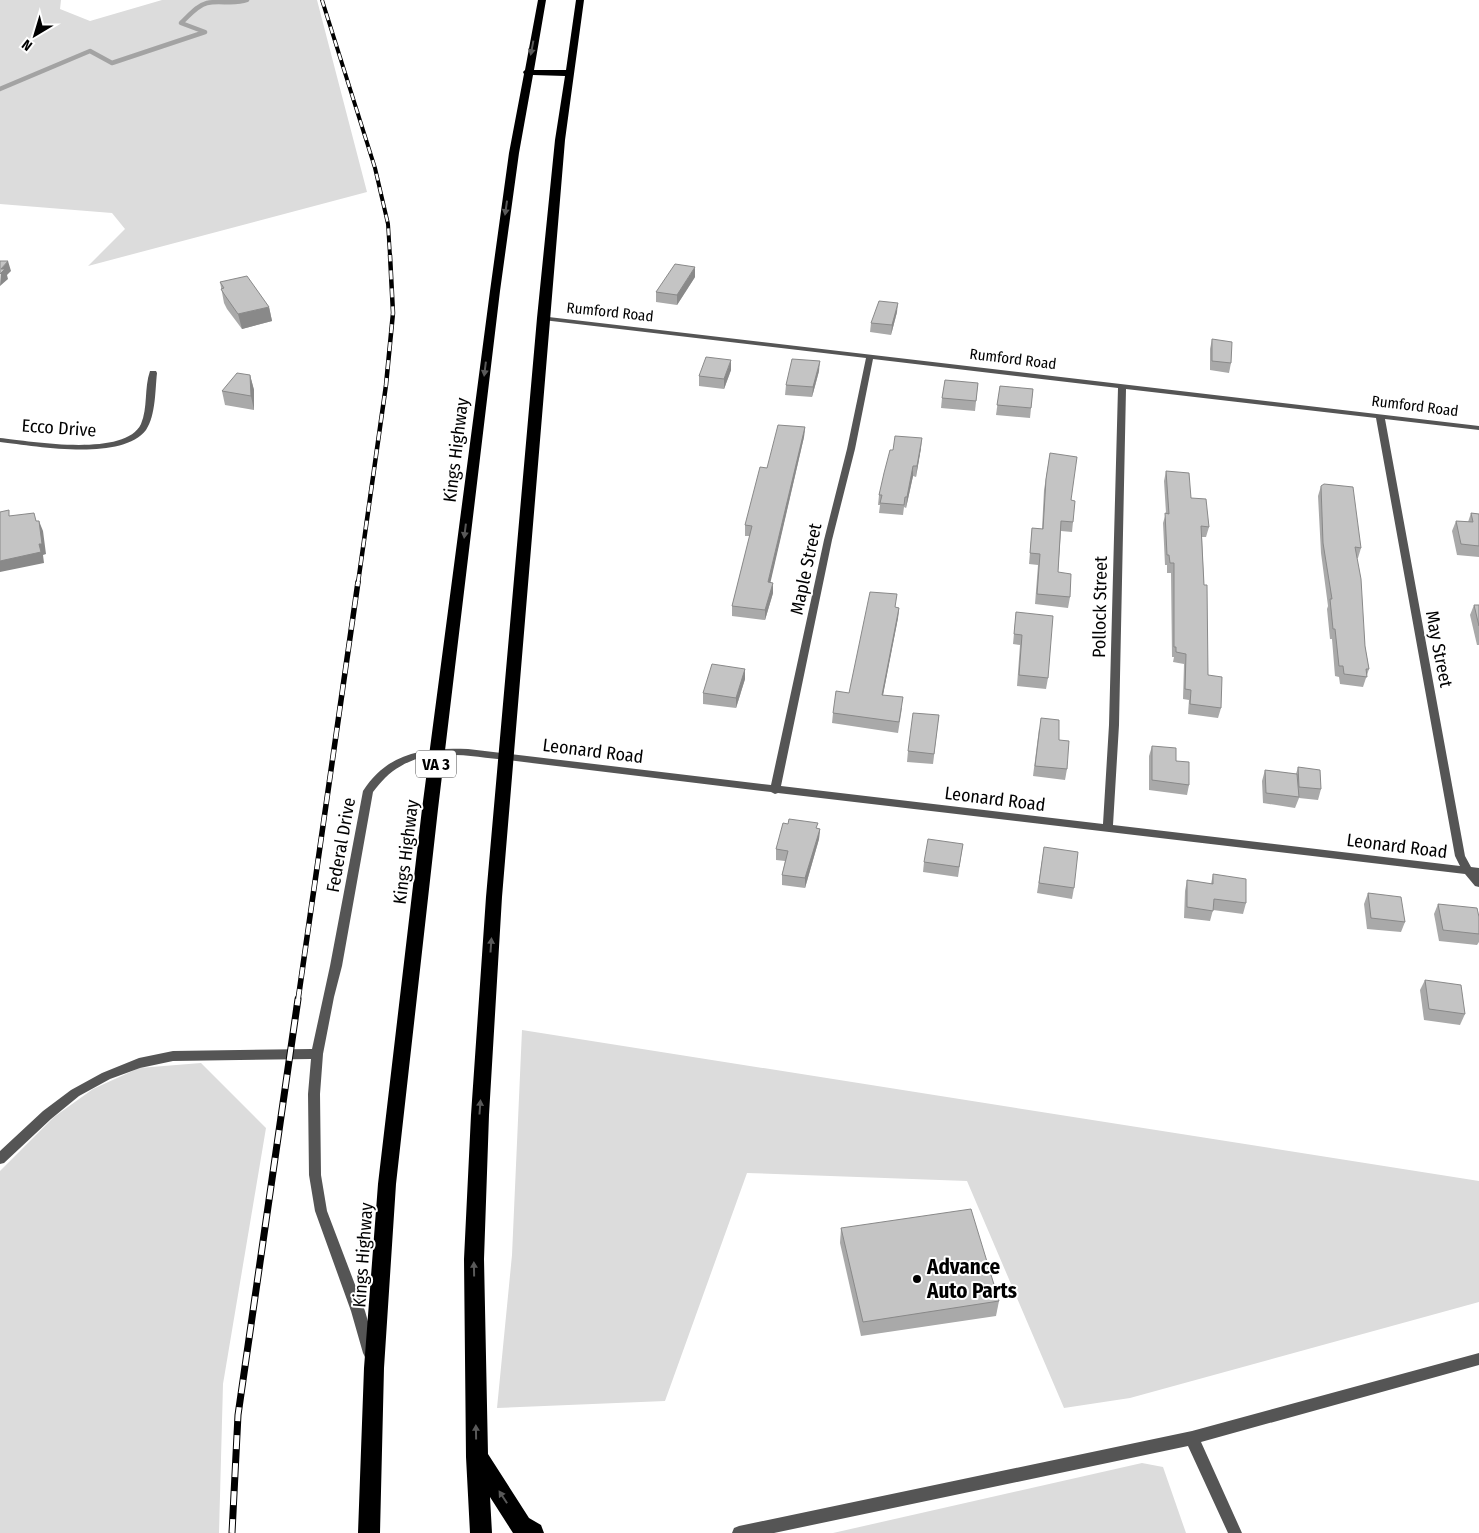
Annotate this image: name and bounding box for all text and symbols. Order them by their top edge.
north arrow [10,10,60,60]
text: N [19,36,36,54]
one-way arrow [528,40,536,55]
one-way arrow [502,200,510,216]
street label: Rumford Road [566,298,654,326]
street label: Rumford Road [969,345,1057,373]
one-way arrow [481,362,489,378]
street label: Rumford Road [1371,392,1459,420]
street label: Kings Highway [439,396,473,504]
street label: Ecco Drive [21,414,97,442]
street label: Maple Street [786,521,826,617]
one-way arrow [461,523,469,539]
street label: Pollock Street [1088,556,1112,658]
street label: May Street [1421,609,1457,689]
street label: Leonard Road [541,734,645,768]
road number: VA 3 [416,751,456,778]
street label: Leonard Road [943,782,1047,816]
street label: Federal Drive [322,796,360,894]
street label: Kings Highway [389,798,423,906]
street label: Leonard Road [1345,829,1449,863]
one-way arrow [487,937,495,953]
one-way arrow [477,1099,485,1115]
street label: Kings Highway [348,1202,378,1308]
place label: Advance Auto Parts [926,1254,1017,1304]
one-way arrow [470,1261,478,1277]
marker: Advance Auto Parts [911,1273,923,1285]
one-way arrow [472,1424,480,1440]
one-way arrow [498,1490,507,1503]

